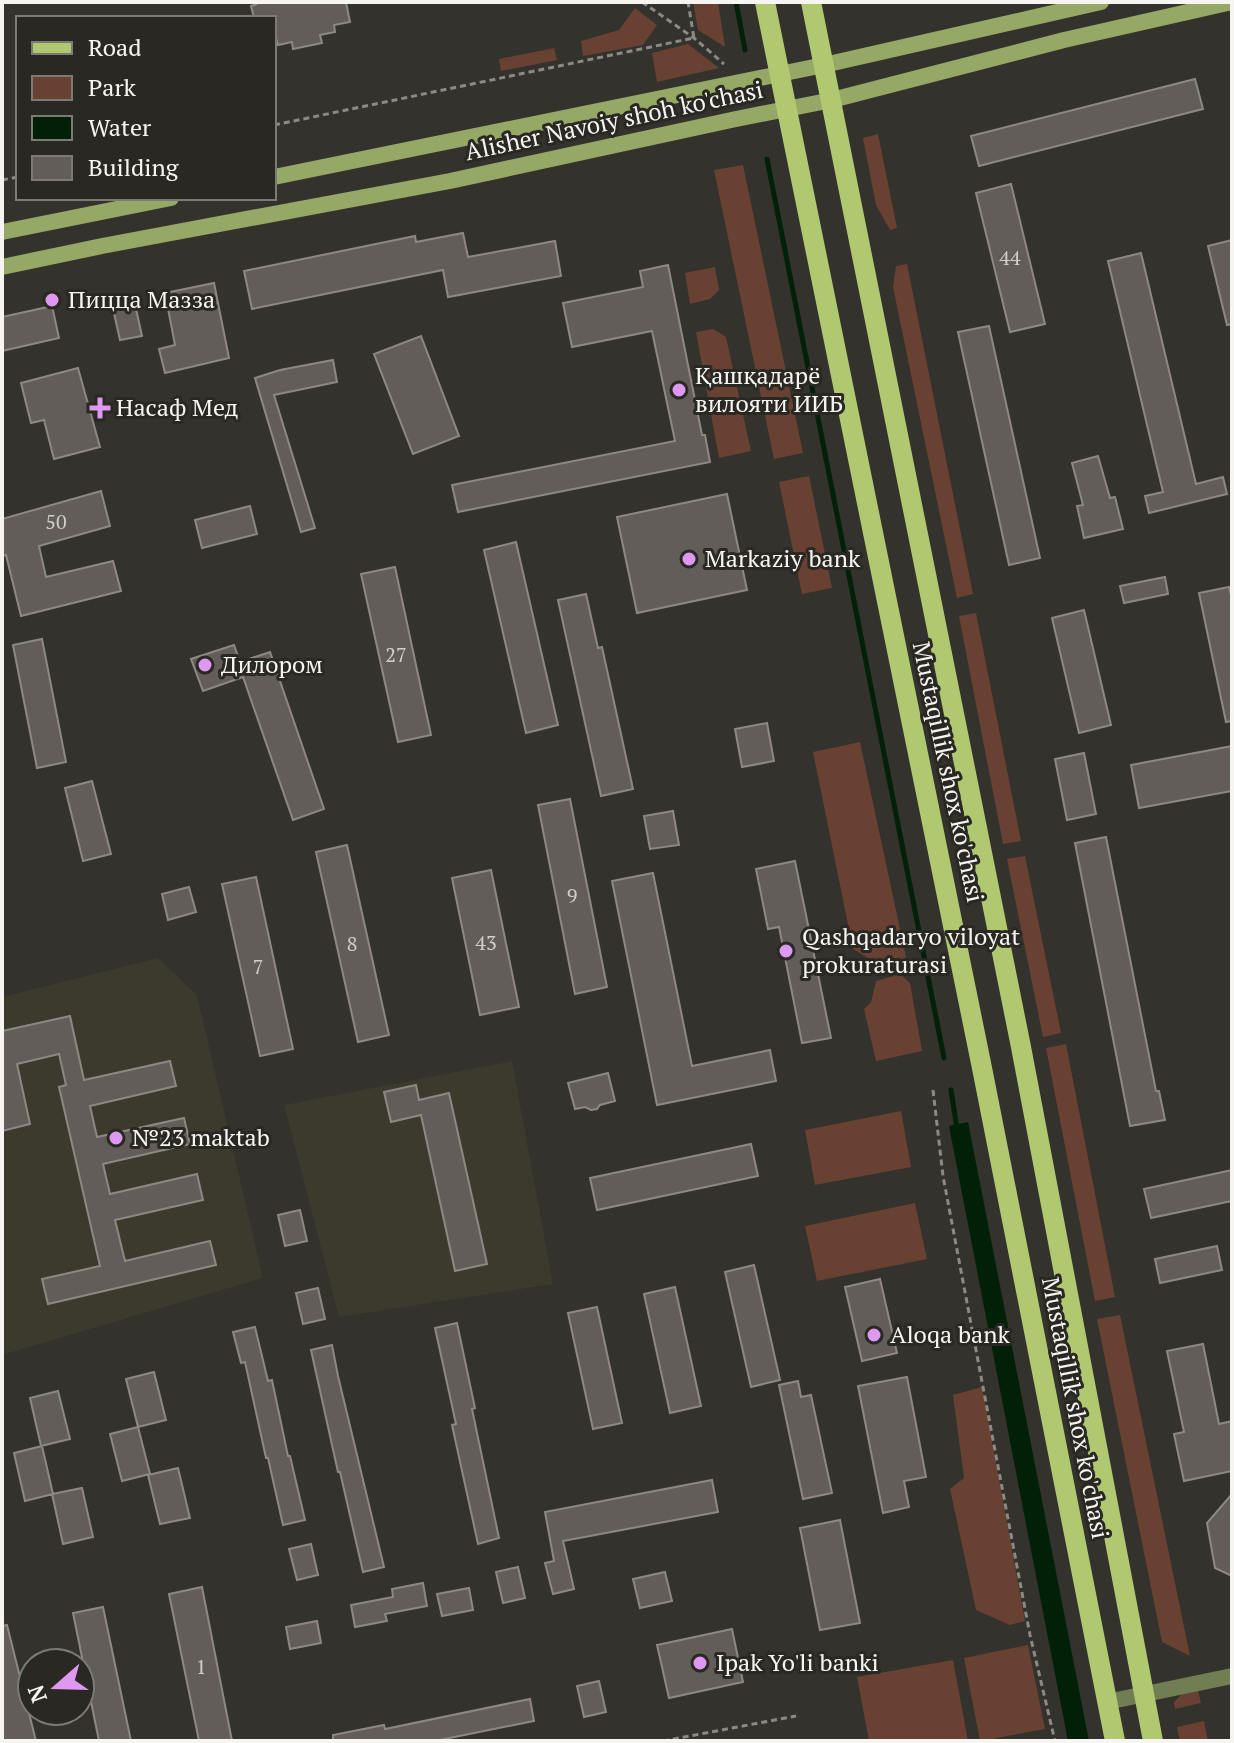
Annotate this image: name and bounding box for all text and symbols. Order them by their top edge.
legend [16,16,276,200]
text: Road [88,31,142,63]
text: Park [88,71,137,103]
street label: Alisher Navoiy shoh ko'chasi [462,73,766,167]
text: Water [88,111,152,143]
text: Building [88,151,179,183]
house number: 44 [999,244,1021,271]
place label: Пицца Мазза [68,283,215,315]
marker: Пицца Мазза [43,291,61,309]
place label: Қашқадарё вилояти ИИБ [695,359,844,419]
marker: Қашқадарё вилояти ИИБ [670,381,688,399]
place label: Насаф Мед [116,391,239,423]
marker: Насаф Мед [91,399,109,417]
house number: 50 [45,508,67,535]
place label: Markaziy bank [705,542,861,574]
marker: Markaziy bank [680,550,698,568]
street label: Mustaqillik shox ko'chasi [906,638,992,905]
house number: 27 [385,641,407,668]
place label: Дилором [221,648,323,680]
marker: Дилором [196,656,214,674]
house number: 9 [567,882,577,909]
place label: Qashqadaryo viloyat prokuraturasi [802,920,1020,980]
house number: 43 [475,929,497,956]
house number: 8 [347,930,357,957]
marker: Qashqadaryo viloyat prokuraturasi [777,942,795,960]
house number: 7 [253,953,263,980]
place label: №23 maktab [132,1121,270,1153]
marker: №23 maktab [107,1129,125,1147]
street label: Mustaqillik shox ko'chasi [1035,1274,1117,1541]
place label: Aloqa bank [890,1318,1010,1350]
marker: Aloqa bank [865,1326,883,1344]
place label: Ipak Yo'li banki [716,1646,879,1678]
north arrow [16,1647,96,1727]
house number: 1 [196,1653,206,1680]
marker: Ipak Yo'li banki [691,1654,709,1672]
text: N [20,1681,53,1707]

